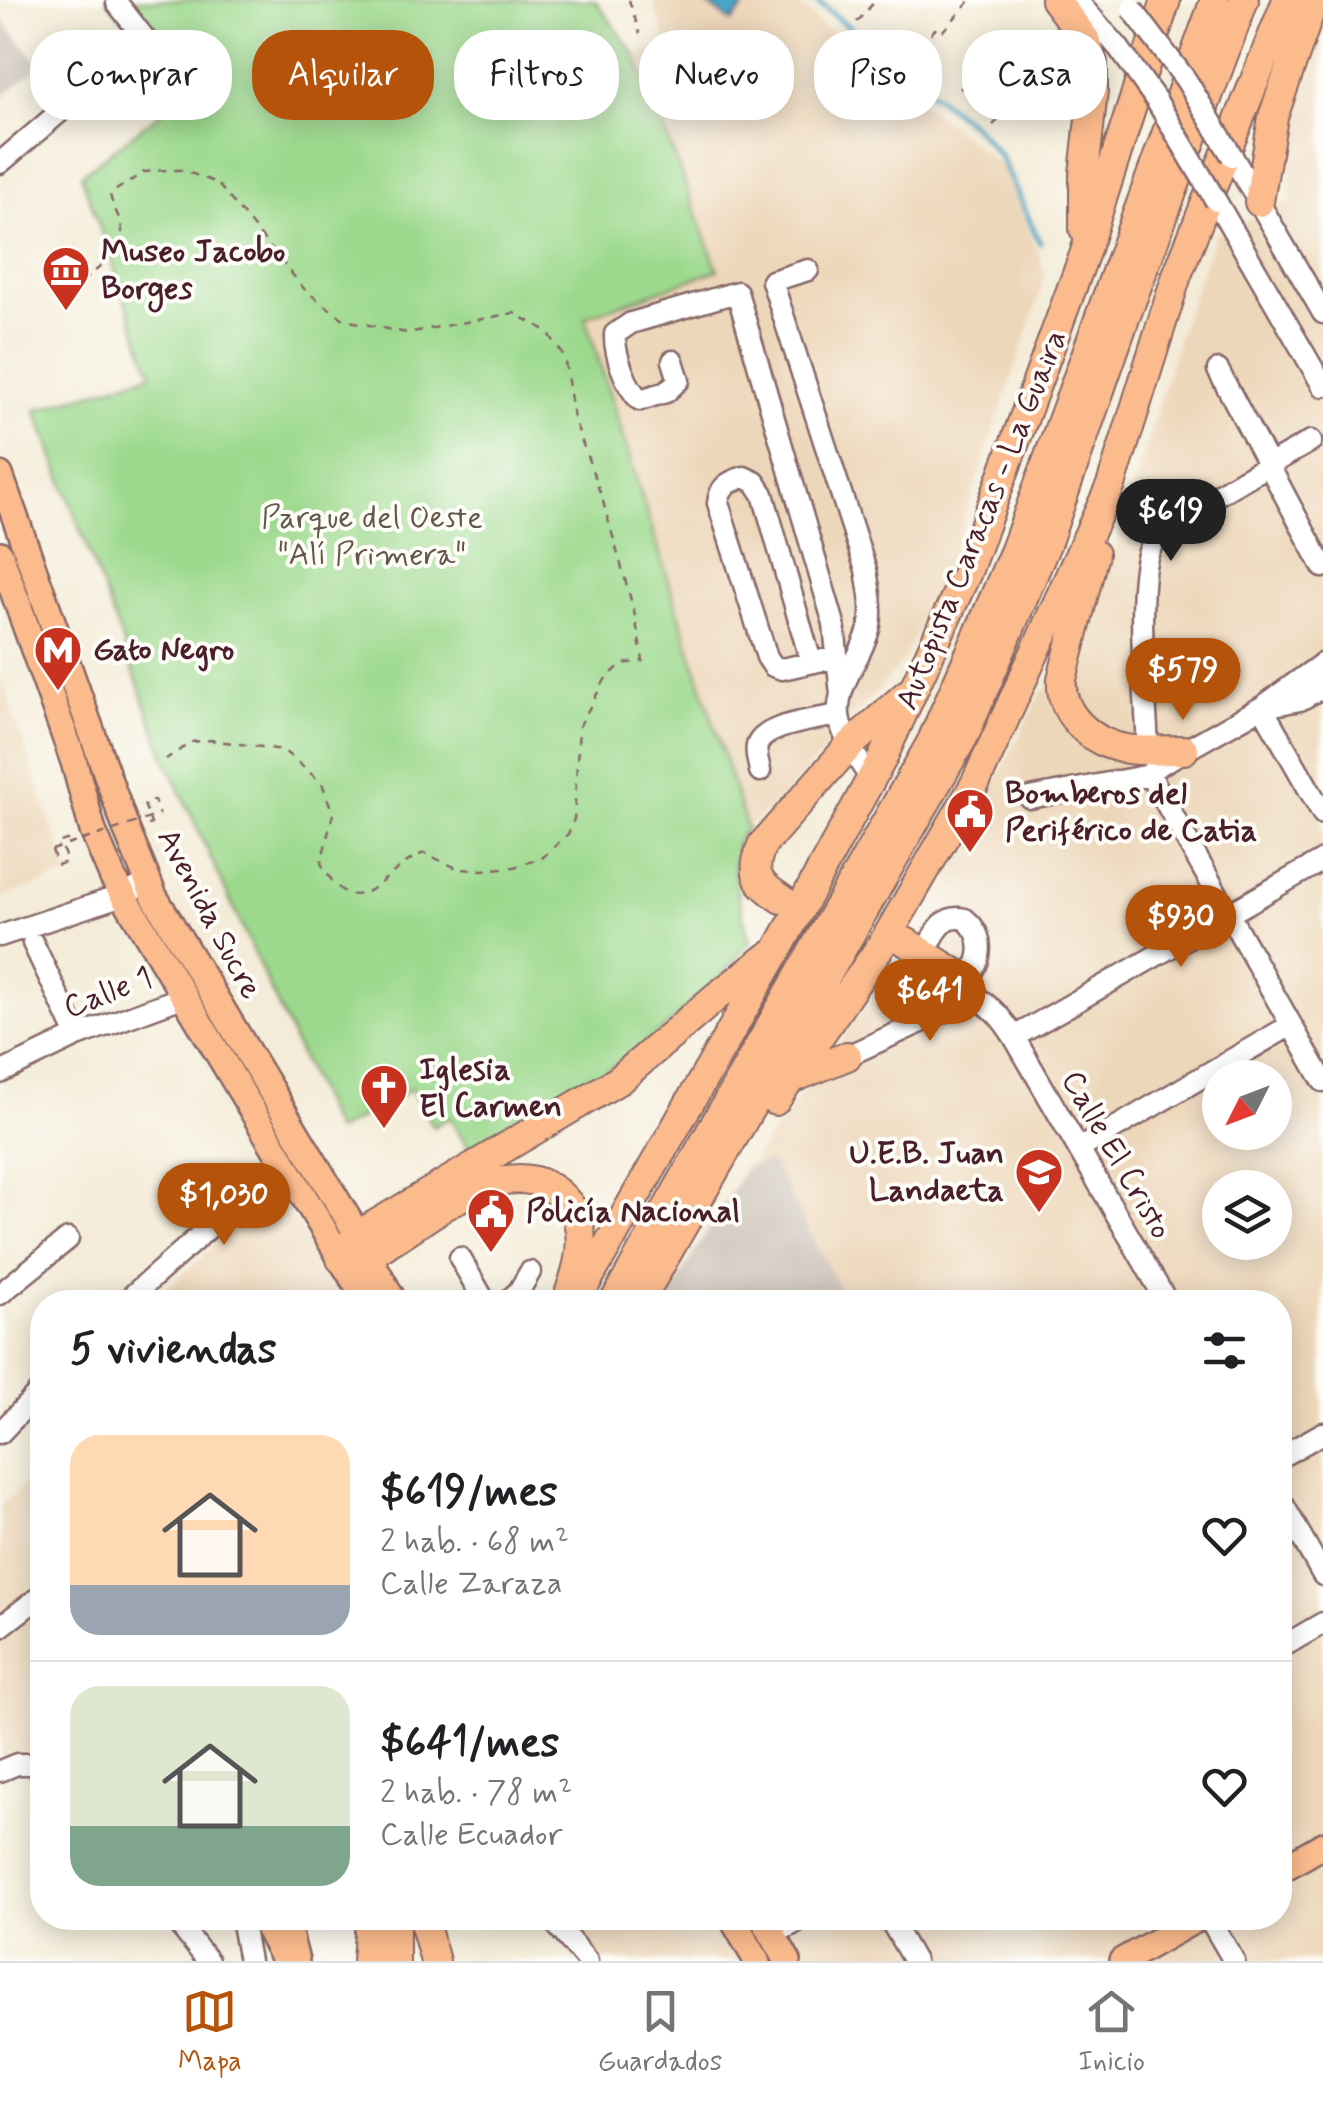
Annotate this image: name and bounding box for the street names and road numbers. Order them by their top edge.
street label: Autopista Caracas - La Guaira [886,324,1078,716]
street label: Avenida Sucre [146,821,272,1007]
street label: Calle 1 [58,957,158,1029]
street label: Calle El Cristo [1051,1063,1181,1247]

